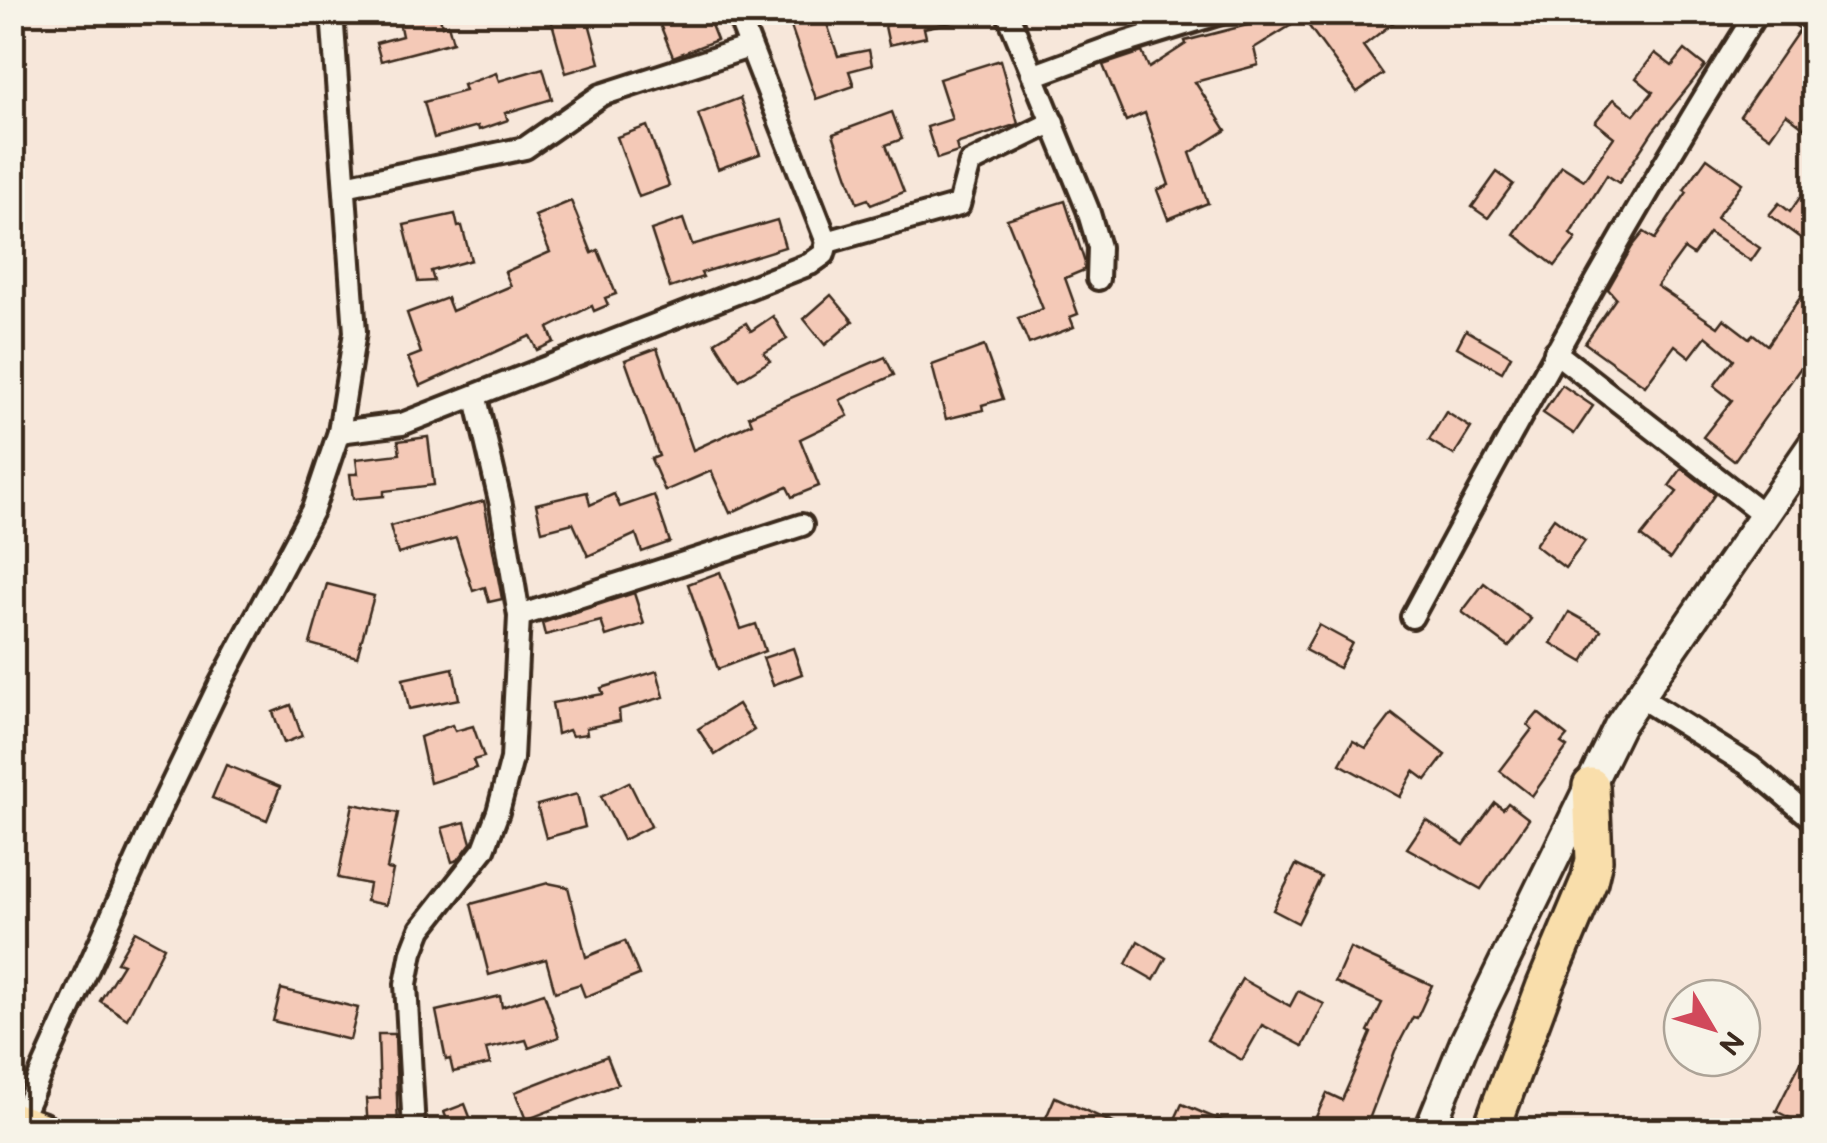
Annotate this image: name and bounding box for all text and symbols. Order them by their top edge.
north arrow [1662,978,1762,1078]
text: N [1711,1024,1750,1061]

